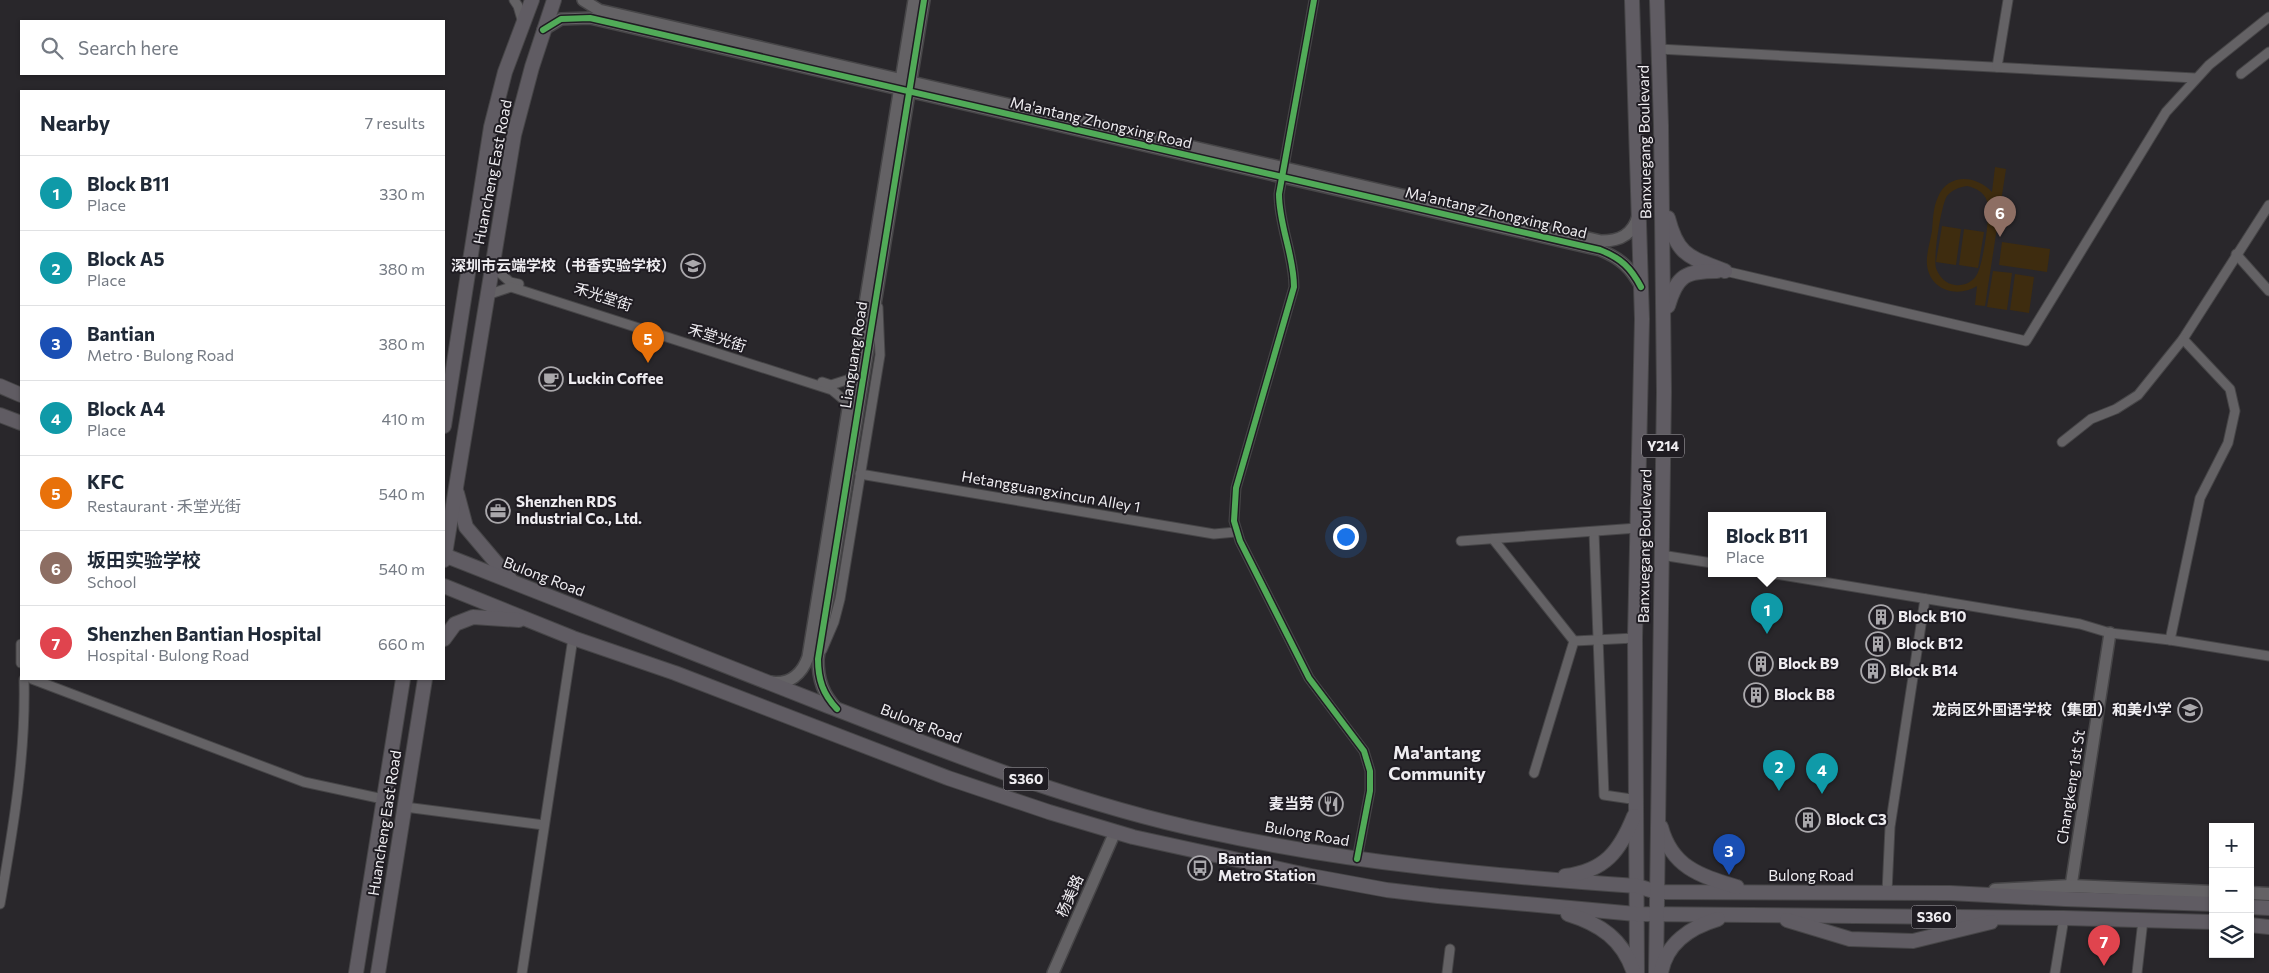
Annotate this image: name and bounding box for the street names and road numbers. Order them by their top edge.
street label: Banxuegang Boulevard [1634,65,1654,219]
street label: Ma'antang Zhongxing Road [1009,92,1194,152]
street label: Huancheng East Road [469,98,515,246]
street label: Ma'antang Zhongxing Road [1404,182,1589,242]
street label: 禾光堂街 [572,278,635,314]
street label: Lianguang Road [836,300,870,410]
street label: 禾堂光街 [686,319,749,355]
road number: Y214 [1642,434,1684,458]
street label: Hetangguangxincun Alley 1 [960,466,1142,516]
street label: Banxuegang Boulevard [1634,469,1654,623]
street label: Bulong Road [501,552,587,600]
street label: Bulong Road [878,699,964,747]
street label: Changkeng 1st St [2052,728,2088,845]
street label: Huancheng East Road [364,749,404,897]
road number: S360 [1004,768,1048,791]
street label: Bulong Road [1264,817,1351,849]
street label: Bulong Road [1768,866,1854,884]
street label: 杨美路 [1052,871,1086,920]
road number: S360 [1912,906,1956,929]

